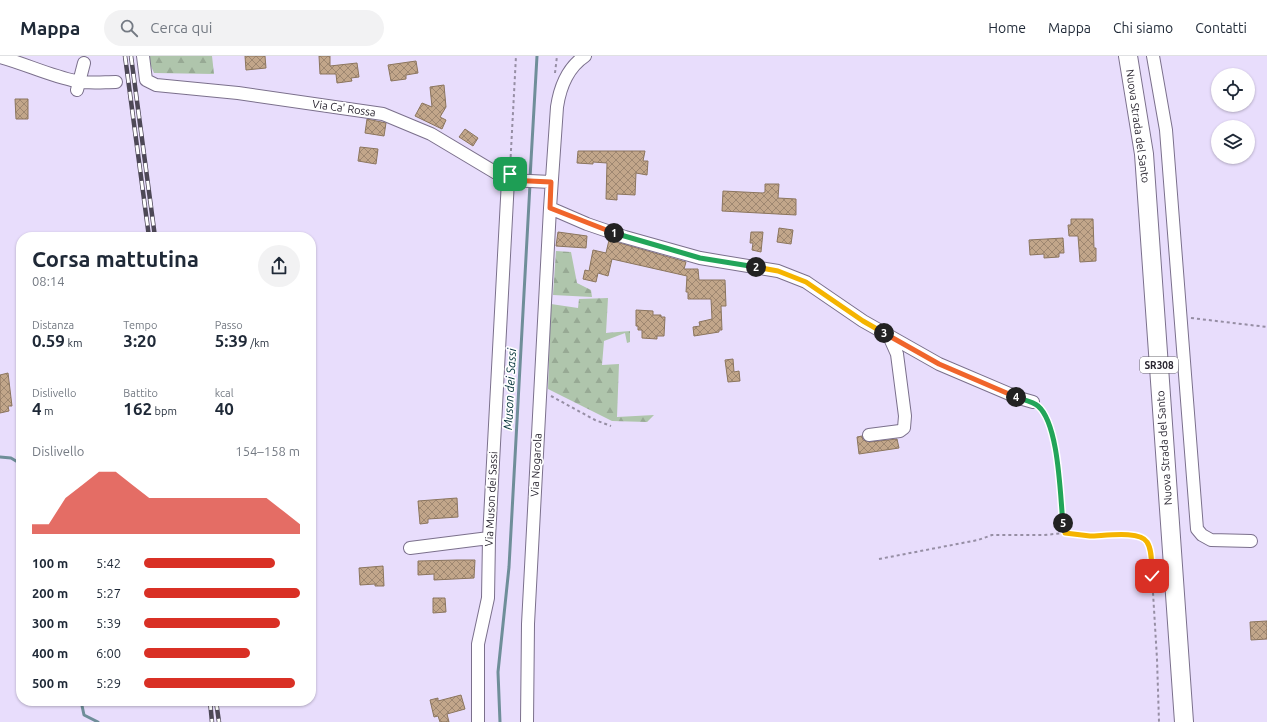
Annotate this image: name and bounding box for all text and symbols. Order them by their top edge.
search box [104,10,384,46]
text: Mappa [20,17,80,39]
icon: search [118,17,140,39]
text: Cerca qui [150,19,213,36]
text: Home [988,20,1026,36]
text: Mappa [1048,20,1091,36]
text: Chi siamo [1113,20,1173,36]
text: Contatti [1195,20,1247,36]
street label: Nuova Strada del Santo [1124,68,1152,184]
map controls [1211,68,1255,164]
button: locate [1211,68,1255,112]
street label: Via Ca' Rossa [311,98,377,118]
button: layers [1211,120,1255,164]
pin [493,157,527,191]
icon: arrive [499,163,521,185]
pin: 1 [604,223,624,243]
text: 1 [611,227,617,239]
button: share [258,245,300,287]
text: Corsa mattutina [32,246,199,271]
pin: 2 [746,257,766,277]
text: 2 [753,261,759,273]
text: 08:14 [32,274,65,288]
text: Distanza [32,319,74,331]
text: Tempo [123,319,157,331]
text: Passo [215,319,243,331]
pin: 3 [874,323,894,343]
text: 3 [881,327,887,339]
text: 0.59 [32,331,65,350]
text: 3:20 [123,331,156,350]
text: 5:39 [215,331,248,350]
text: km [65,337,83,349]
text: /km [248,337,269,349]
water label: Muson dei Sassi [501,347,518,430]
road number: SR308 [1140,357,1178,373]
text: Dislivello [32,387,76,399]
text: Battito [123,387,158,399]
text: kcal [215,387,234,399]
pin: 4 [1006,387,1026,407]
street label: Nuova Strada del Santo [1154,390,1174,506]
text: 4 [1013,391,1019,403]
text: 4 [32,399,42,418]
text: 162 [123,399,152,418]
text: 40 [215,399,234,418]
text: m [42,405,54,417]
text: bpm [152,405,177,417]
street label: Via Nogarola [528,433,544,497]
text: Dislivello [32,444,84,458]
text: 154–158 m [235,444,300,458]
street label: Via Muson dei Sassi [483,451,499,547]
pin: 5 [1053,513,1073,533]
text: 5 [1060,517,1066,529]
text: 100 m [32,556,68,570]
text: 5:42 [96,556,121,570]
pin [1135,559,1169,593]
icon: check [1141,565,1163,587]
text: 200 m [32,586,68,600]
text: 5:27 [96,586,121,600]
text: 300 m [32,616,68,630]
text: 5:39 [96,616,121,630]
text: 400 m [32,646,68,660]
text: 6:00 [96,646,121,660]
text: 500 m [32,676,68,690]
text: 5:29 [96,676,121,690]

